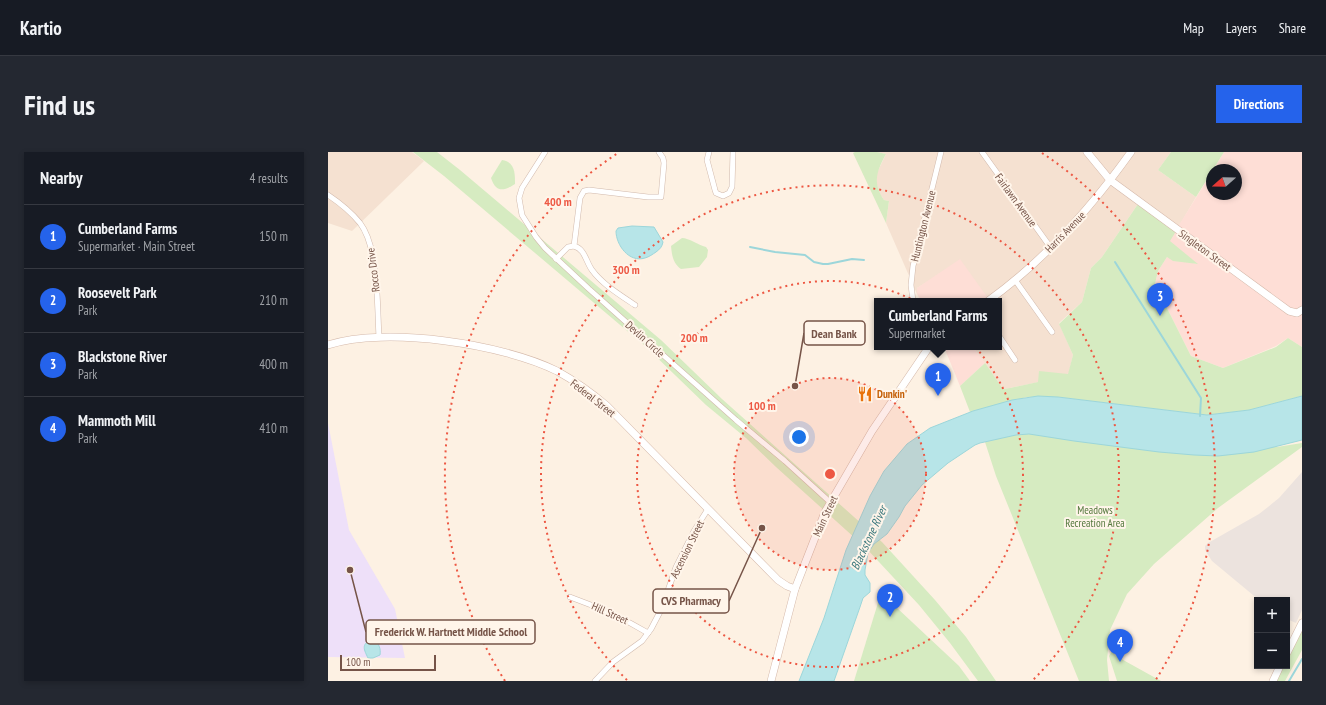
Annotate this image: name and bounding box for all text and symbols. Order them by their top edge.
text: Kartio [20,16,62,40]
text: Map [1183,19,1204,37]
text: Layers [1226,19,1257,37]
text: Share [1279,19,1306,37]
button: Directions [1216,85,1302,123]
text: Find us [24,86,95,123]
north arrow [1206,164,1242,200]
text: Nearby [40,167,83,189]
text: 4 results [249,170,288,187]
street label: Fairlawn Avenue [992,171,1040,230]
street label: Huntington Avenue [907,189,939,263]
text: 400 m [544,194,572,209]
street label: Harris Avenue [1042,208,1089,256]
text: Cumberland Farms [78,219,177,238]
street label: Singleton Street [1176,226,1234,274]
text: 1 [50,228,56,245]
text: 150 m [259,228,288,245]
text: Supermarket · Main Street [78,238,195,255]
street label: Rocco Drive [363,247,383,293]
text: 300 m [612,262,640,277]
text: Roosevelt Park [78,283,157,302]
pin: 3 [1147,283,1173,316]
text: 2 [50,292,56,309]
text: 210 m [259,292,288,309]
popup [874,298,1002,350]
text: Park [78,302,97,319]
text: Cumberland Farms [888,306,988,325]
street label: Devlin Circle [622,318,668,361]
callout: Dean Bank [804,321,865,345]
text: Supermarket [888,325,945,342]
text: Dean Bank [811,326,857,341]
text: 200 m [680,330,708,345]
text: Blackstone River [78,347,167,366]
text: 3 [50,356,56,373]
text: 400 m [259,356,288,373]
pin: 1 [925,363,951,396]
text: Park [78,366,97,383]
street label: Federal Street [568,376,618,420]
restaurant icon: Dunkin' [856,385,874,403]
place label: Dunkin' [877,387,907,401]
text: 100 m [748,398,776,413]
text: Mammoth Mill [78,411,156,430]
text: 4 [50,420,56,437]
text: 410 m [259,420,288,437]
your location [789,427,809,447]
text: Park [78,430,97,447]
centre of rings [823,467,837,481]
street label: Main Street [809,493,841,539]
water label: Blackstone River [847,502,891,572]
park label: Meadows Recreation Area [1065,503,1125,530]
street label: Ascension Street [667,518,707,580]
pin: 2 [877,584,903,617]
callout: CVS Pharmacy [653,589,729,613]
text: CVS Pharmacy [661,593,721,608]
map controls [1254,597,1290,669]
button: + [1254,597,1290,633]
street label: Hill Street [590,599,630,627]
callout: Frederick W. Hartnett Middle School [366,620,535,644]
text: Frederick W. Hartnett Middle School [375,624,527,639]
pin: 4 [1107,629,1133,662]
button: − [1254,633,1290,669]
scale bar [340,653,436,672]
text: 100 m [346,655,370,669]

